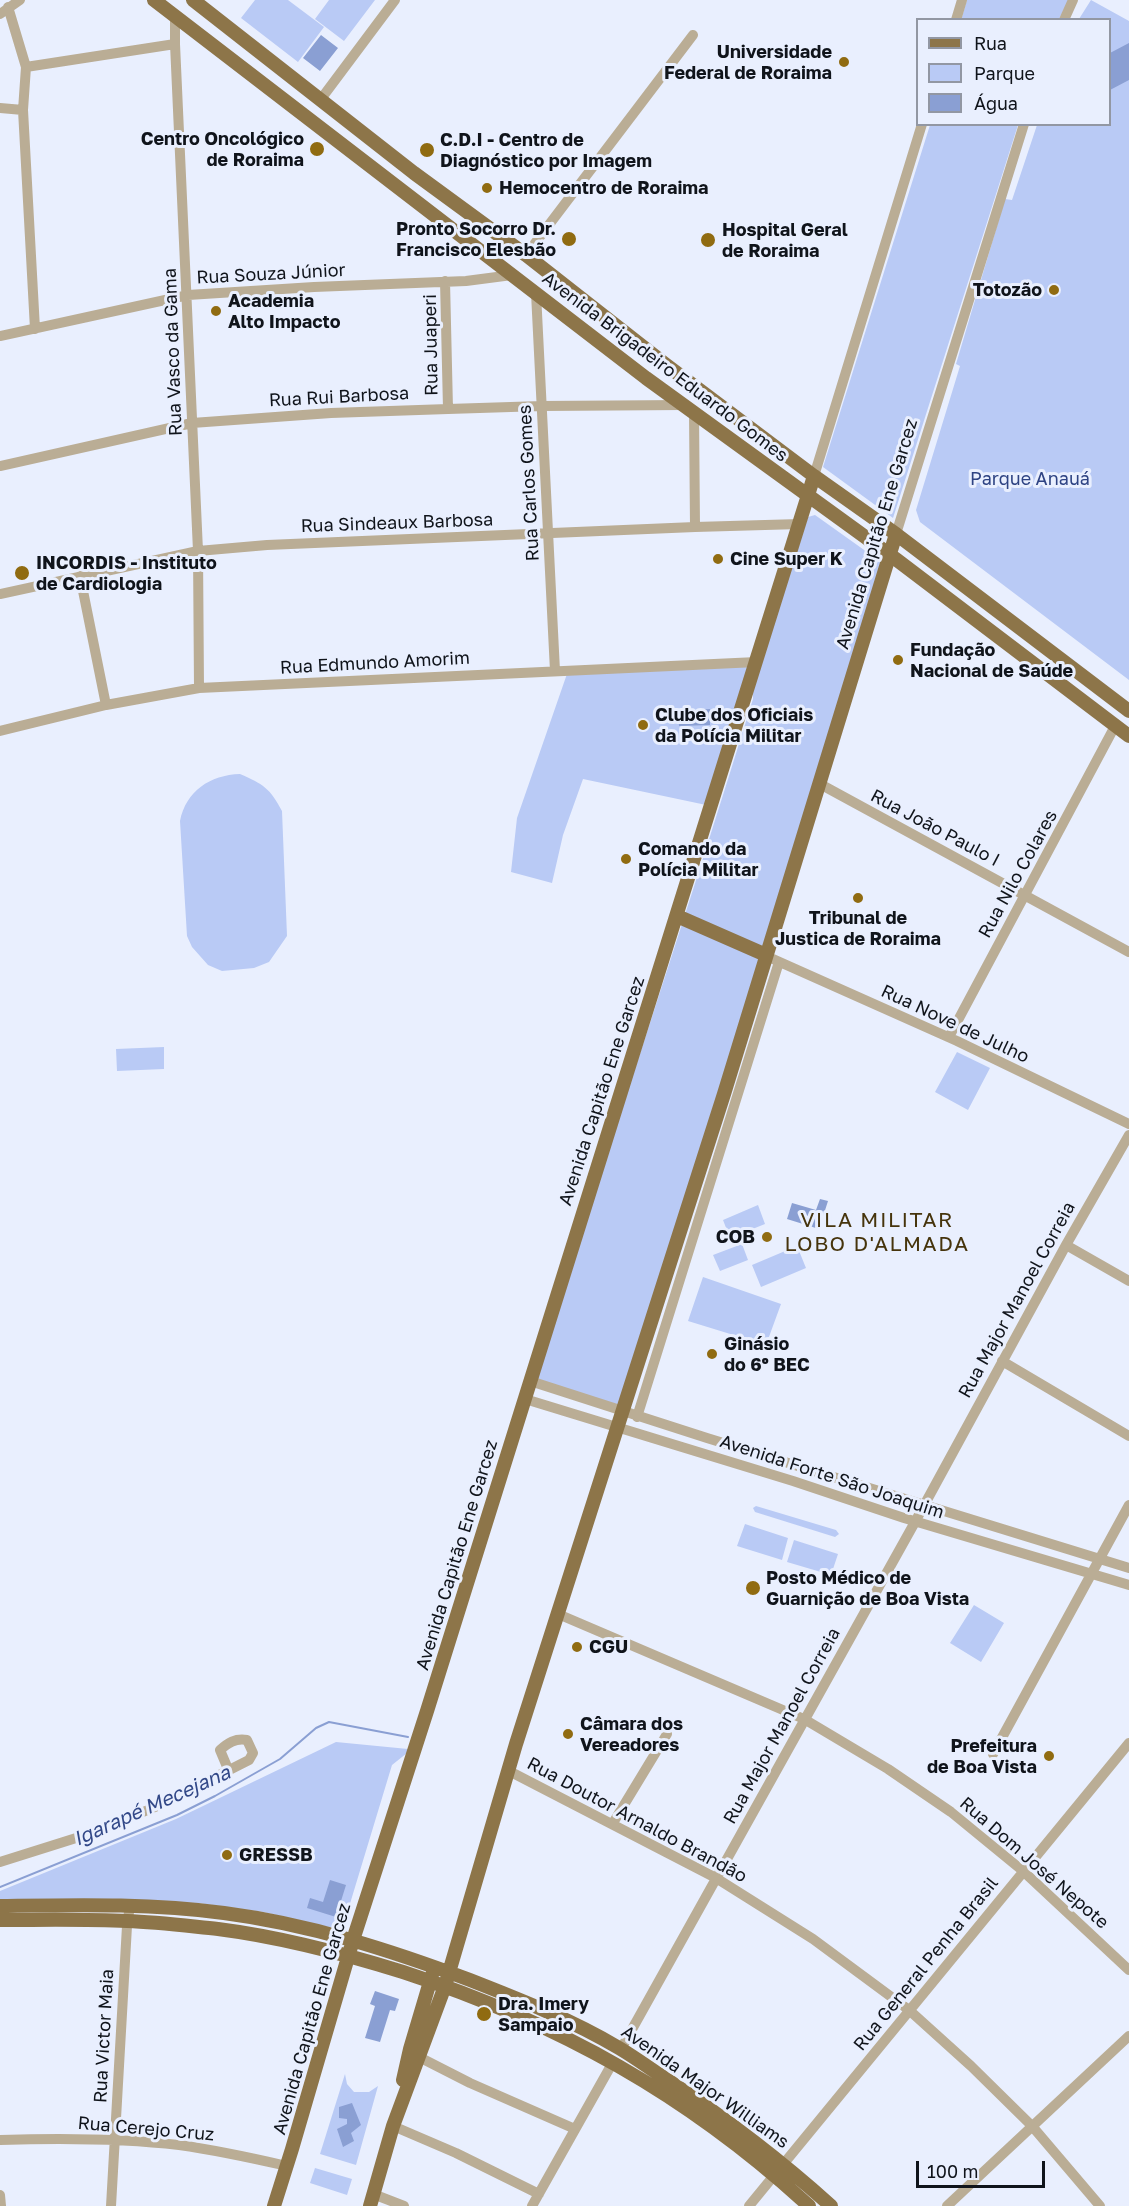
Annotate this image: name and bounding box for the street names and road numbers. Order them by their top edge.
street label: Rua Souza Júnior [196,259,346,289]
street label: Rua Vasco da Gama [159,268,187,436]
street label: Avenida Brigadeiro Eduardo Gomes [538,268,792,466]
street label: Rua Juaperi [419,294,443,396]
street label: Rua Rui Barbosa [268,383,410,411]
street label: Rua Carlos Gomes [514,404,544,562]
street label: Avenida Capitão Ene Garcez [832,416,922,652]
street label: Rua Sindeaux Barbosa [300,509,494,537]
street label: Rua Edmundo Amorim [279,647,471,679]
street label: Rua João Paulo I [867,785,1003,871]
street label: Rua Nilo Colares [974,806,1062,942]
street label: Avenida Capitão Ene Garcez [555,974,649,1208]
street label: Rua Nove de Julho [878,980,1032,1068]
street label: Rua Major Manoel Correia [954,1198,1080,1402]
street label: Avenida Forte São Joaquim [717,1431,947,1523]
street label: Avenida Capitão Ene Garcez [412,1437,502,1673]
street label: Rua Major Manoel Correia [719,1624,845,1828]
street label: Rua Doutor Arnaldo Brandão [523,1753,751,1887]
street label: Rua Dom José Nepote [955,1792,1113,1934]
street label: Rua General Penha Brasil [849,1873,1003,2055]
street label: Avenida Capitão Ene Garcez [269,1901,355,2137]
street label: Rua Victor Maia [90,1968,118,2104]
street label: Avenida Major Williams [617,2021,793,2153]
street label: Rua Cerejo Cruz [77,2112,215,2146]

